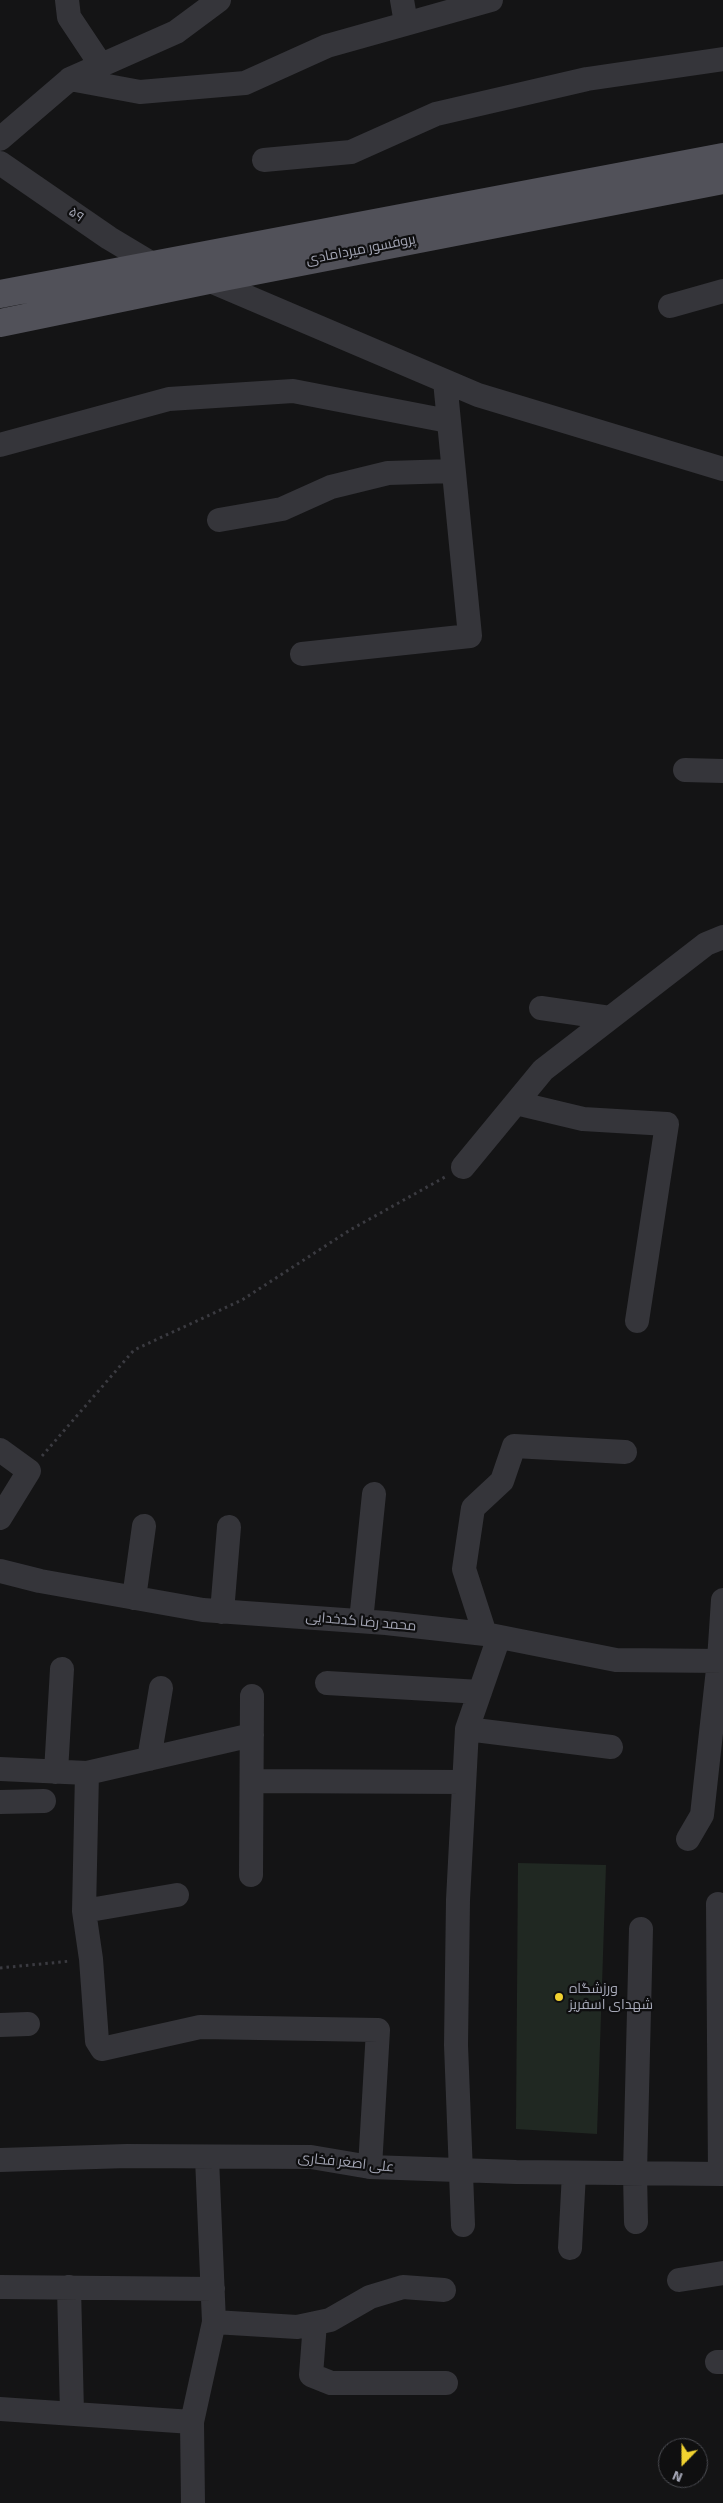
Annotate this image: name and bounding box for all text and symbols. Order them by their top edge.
street label: ۵۹ [65,204,87,226]
street label: پروفسور میردامادی [305,231,417,269]
street label: محمد رضا کدخدایی [305,1609,417,1635]
place label: ورزشگاه شهدای اسفریز [569,1981,653,2014]
marker: ورزشگاه شهدای اسفریز [553,1991,565,2003]
street label: علی اصغر فخاری [297,2150,395,2176]
north arrow [658,2438,708,2488]
text: N [670,2467,685,2486]

